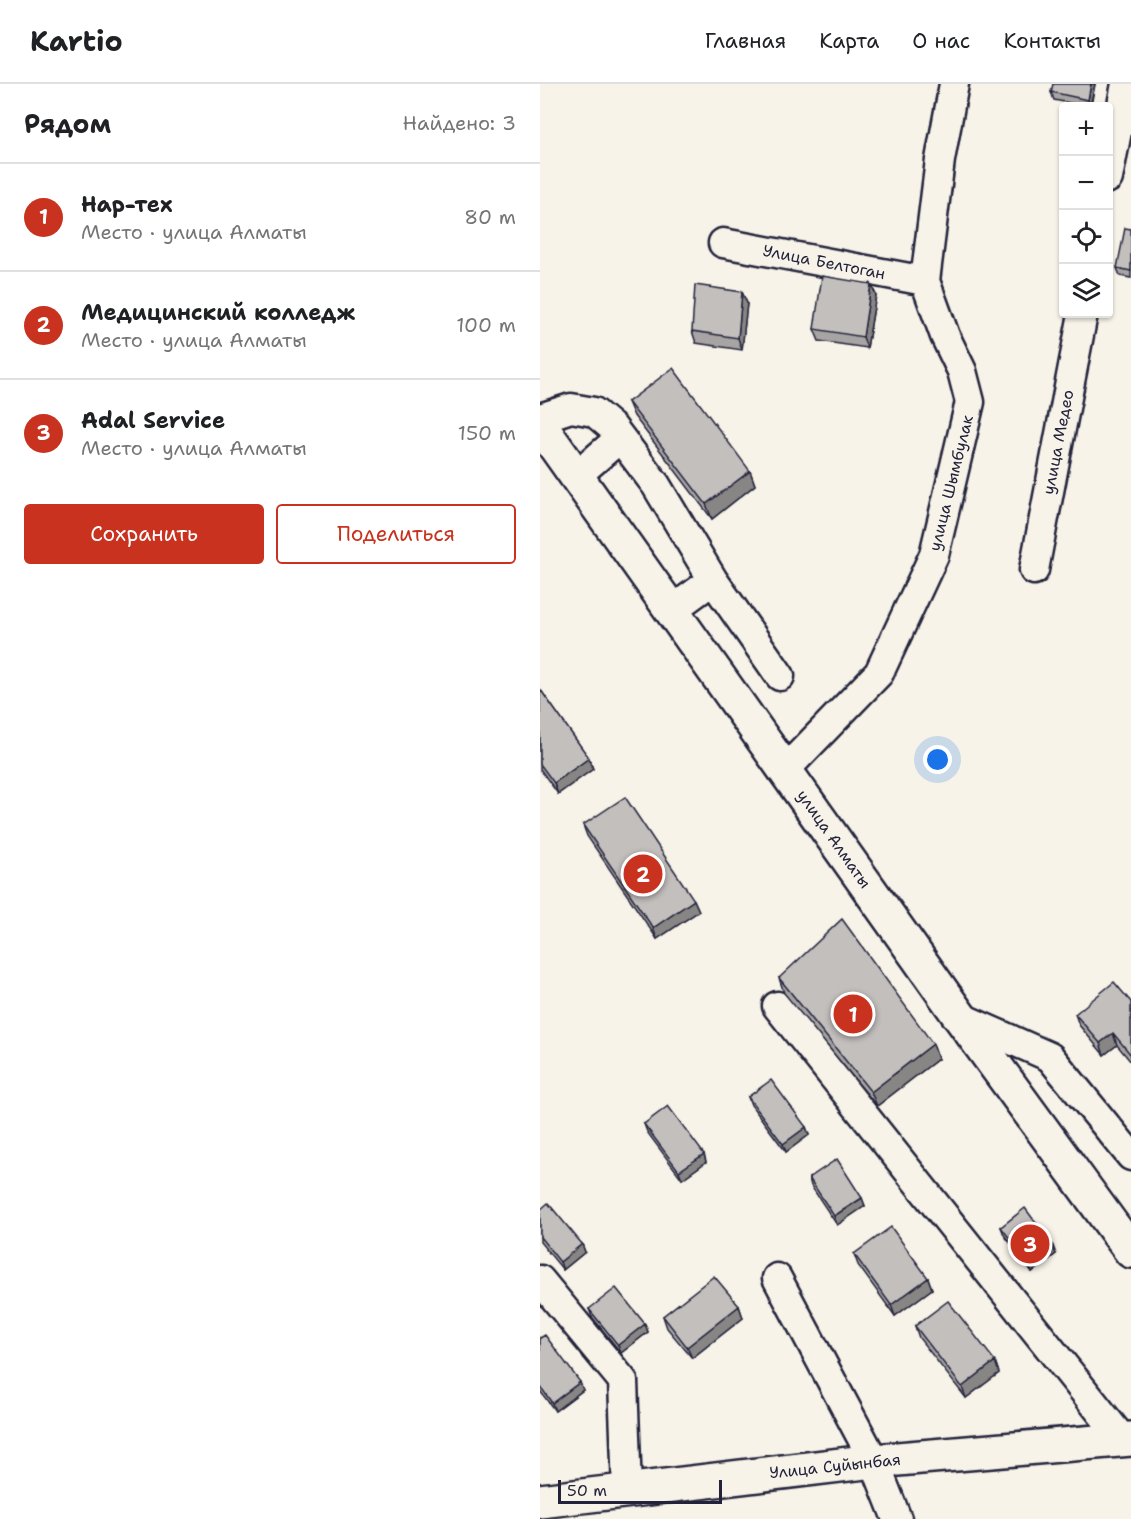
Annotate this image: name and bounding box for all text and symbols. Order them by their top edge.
text: Kartio [30,22,123,60]
text: Главная [705,27,786,55]
text: Карта [819,27,879,55]
text: О нас [912,27,970,55]
text: Контакты [1003,27,1101,55]
map controls [1059,102,1113,318]
button: + [1059,102,1113,156]
text: Рядом [24,106,111,141]
text: Найдено: 3 [403,110,516,136]
button: − [1059,156,1113,210]
text: Нар-тех [81,190,172,219]
text: 1 [39,204,48,230]
text: 80 m [464,204,516,230]
button: locate [1059,210,1113,264]
text: Место · улица Алматы [81,219,307,245]
street label: Улица Белтоган [761,240,887,284]
button: layers [1059,264,1113,318]
text: Медицинский колледж [81,298,355,327]
text: 2 [37,312,51,338]
text: 100 m [456,312,516,338]
text: Место · улица Алматы [81,327,307,353]
street label: улица Медео [1038,388,1078,496]
text: Adal Service [81,406,225,435]
street label: улица Шымбулак [924,412,978,553]
text: 3 [37,420,51,446]
text: 150 m [458,420,516,446]
text: Место · улица Алматы [81,435,307,461]
button: Сохранить [24,504,264,564]
button: Поделиться [276,504,516,564]
your location [923,745,952,774]
street label: улица Алматы [792,786,876,892]
pin: 2 [624,852,662,896]
pin: 1 [834,992,872,1036]
pin: 3 [1010,1222,1050,1266]
street label: Улица Суйынбая [768,1449,902,1483]
scale bar [558,1477,722,1504]
text: 50 m [567,1480,607,1501]

